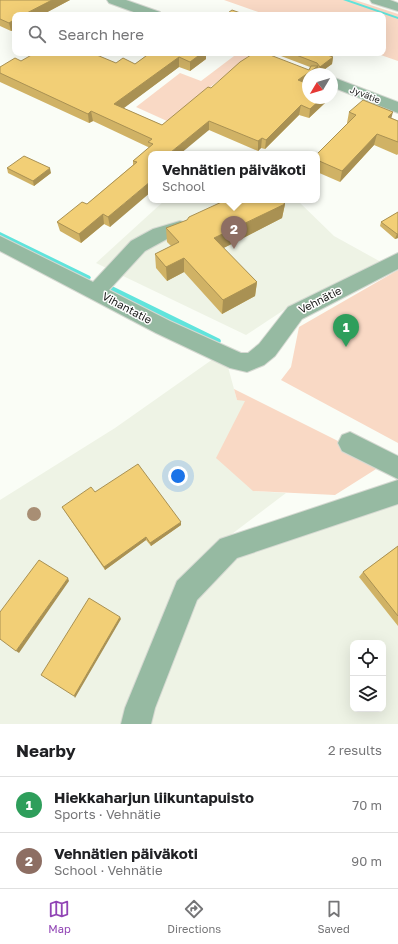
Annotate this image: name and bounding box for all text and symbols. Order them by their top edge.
search box [12,12,386,56]
icon: search [26,23,48,45]
text: Search here [58,25,144,43]
north arrow [302,68,338,104]
street label: Jyvätie [349,84,382,105]
popup [148,151,320,203]
text: Vehnätien päiväkoti [162,160,306,178]
text: School [162,178,205,194]
pin: 2 [221,216,247,249]
street label: Vehnätie [296,283,343,316]
street label: Vihantatie [100,289,154,326]
pin: 1 [333,314,359,347]
your location [168,466,188,486]
map controls [350,640,386,712]
button: locate [350,640,386,676]
button: layers [350,676,386,712]
text: Nearby [16,740,76,761]
text: 2 results [328,742,382,758]
text: Hiekkaharjun liikuntapuisto [54,788,254,806]
text: 1 [26,797,32,813]
text: 70 m [352,797,382,813]
text: Sports · Vehnätie [54,806,161,822]
text: Vehnätien päiväkoti [54,844,198,862]
text: 2 [25,853,33,869]
text: 90 m [351,853,382,869]
text: School · Vehnätie [54,862,162,878]
tab: Map [48,898,71,935]
tab: Directions [167,898,221,935]
tab: Saved [318,898,350,935]

